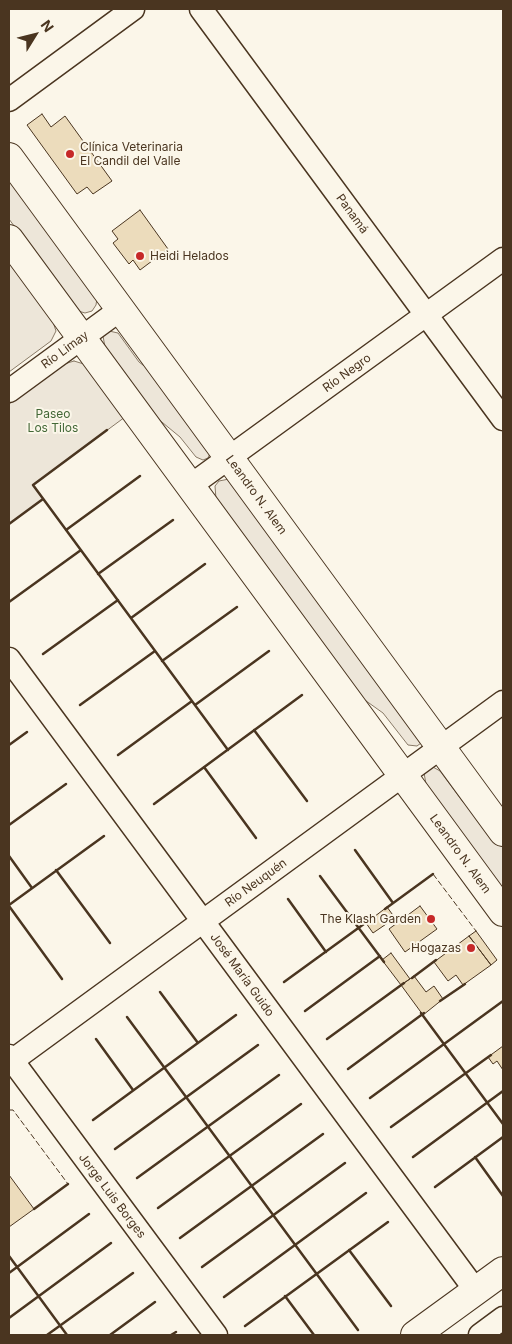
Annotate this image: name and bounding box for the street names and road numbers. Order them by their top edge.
street label: Panamá [333,191,371,237]
street label: Río Limay [39,328,91,372]
street label: Río Negro [320,351,374,395]
street label: Leandro N. Alem [222,453,290,537]
street label: Leandro N. Alem [426,812,494,896]
street label: Río Neuquén [222,856,290,910]
street label: José María Guido [207,930,277,1020]
street label: Jorge Luis Borges [75,1151,149,1241]

